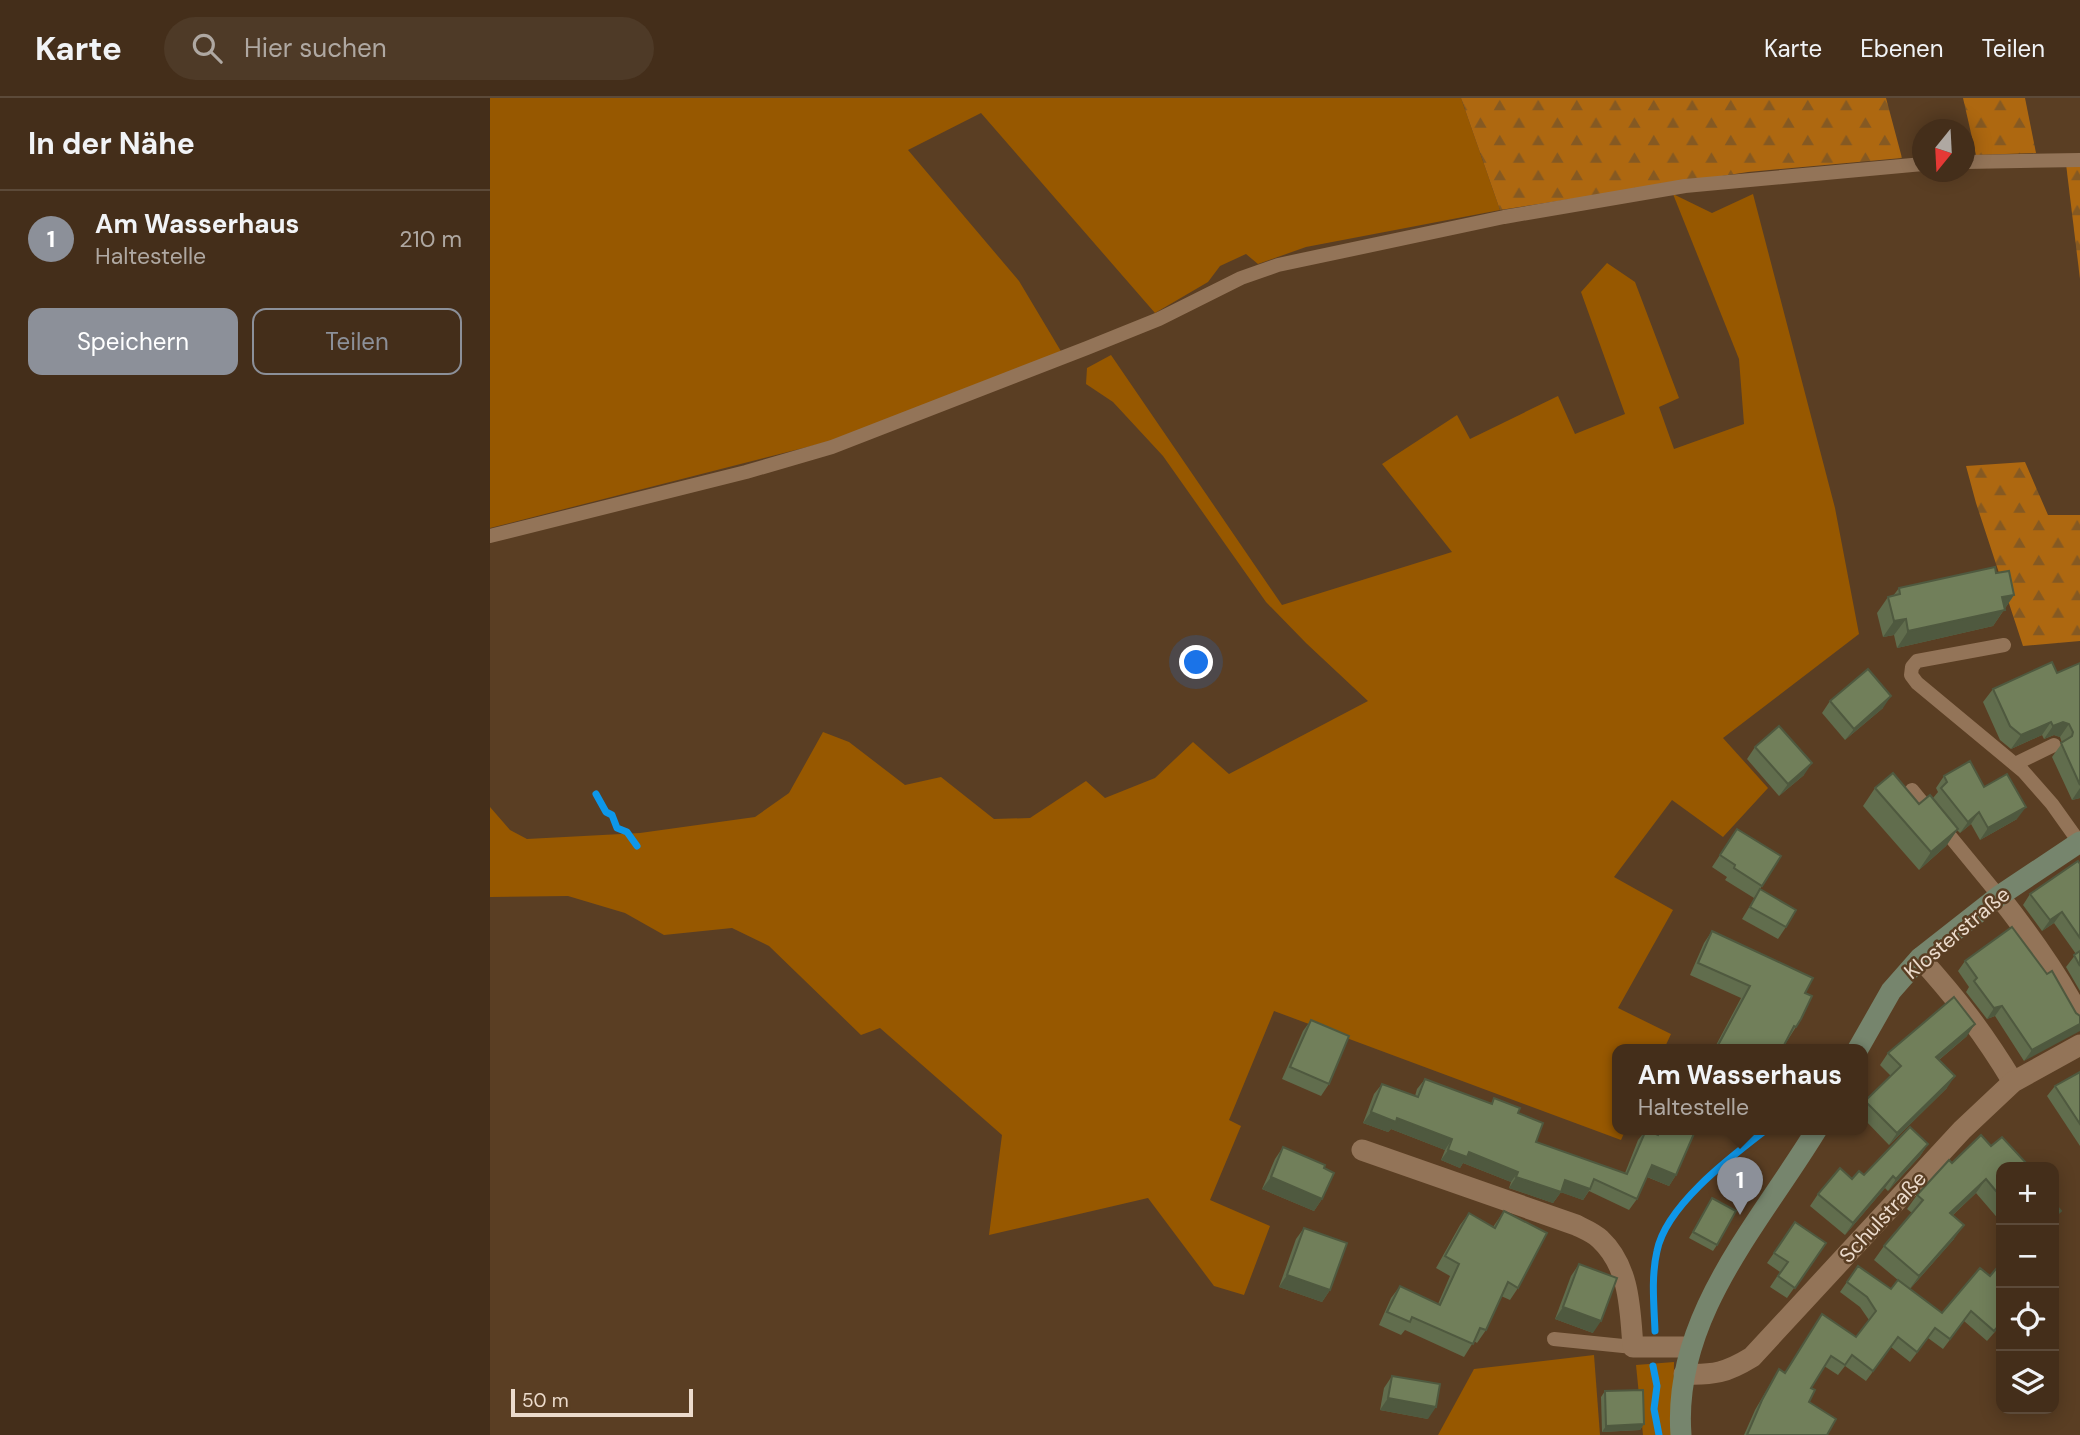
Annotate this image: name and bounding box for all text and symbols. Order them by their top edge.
search box [164,17,654,80]
text: Karte [35,27,122,70]
icon: search [188,29,226,67]
text: Hier suchen [244,31,387,65]
text: Karte [1764,33,1822,64]
text: Ebenen [1860,33,1944,64]
text: Teilen [1982,33,2045,64]
north arrow [1912,119,1975,182]
text: In der Nähe [28,124,195,163]
text: Am Wasserhaus [95,207,299,241]
text: 1 [47,224,55,254]
text: 210 m [399,224,462,254]
text: Haltestelle [95,241,206,271]
button: Speichern [28,308,238,375]
button: Teilen [252,308,462,375]
your location [1179,645,1213,679]
street label: Klosterstraße [1898,880,2016,986]
popup [1612,1044,1868,1135]
text: Am Wasserhaus [1638,1058,1842,1092]
text: Haltestelle [1638,1092,1749,1122]
pin: 1 [1717,1157,1763,1215]
map controls [1996,1162,2059,1414]
button: + [1996,1162,2059,1225]
street label: Schulstraße [1833,1165,1933,1269]
button: − [1996,1225,2059,1288]
button: locate [1996,1288,2059,1351]
button: layers [1996,1351,2059,1414]
scale bar [511,1386,693,1418]
text: 50 m [522,1388,569,1413]

